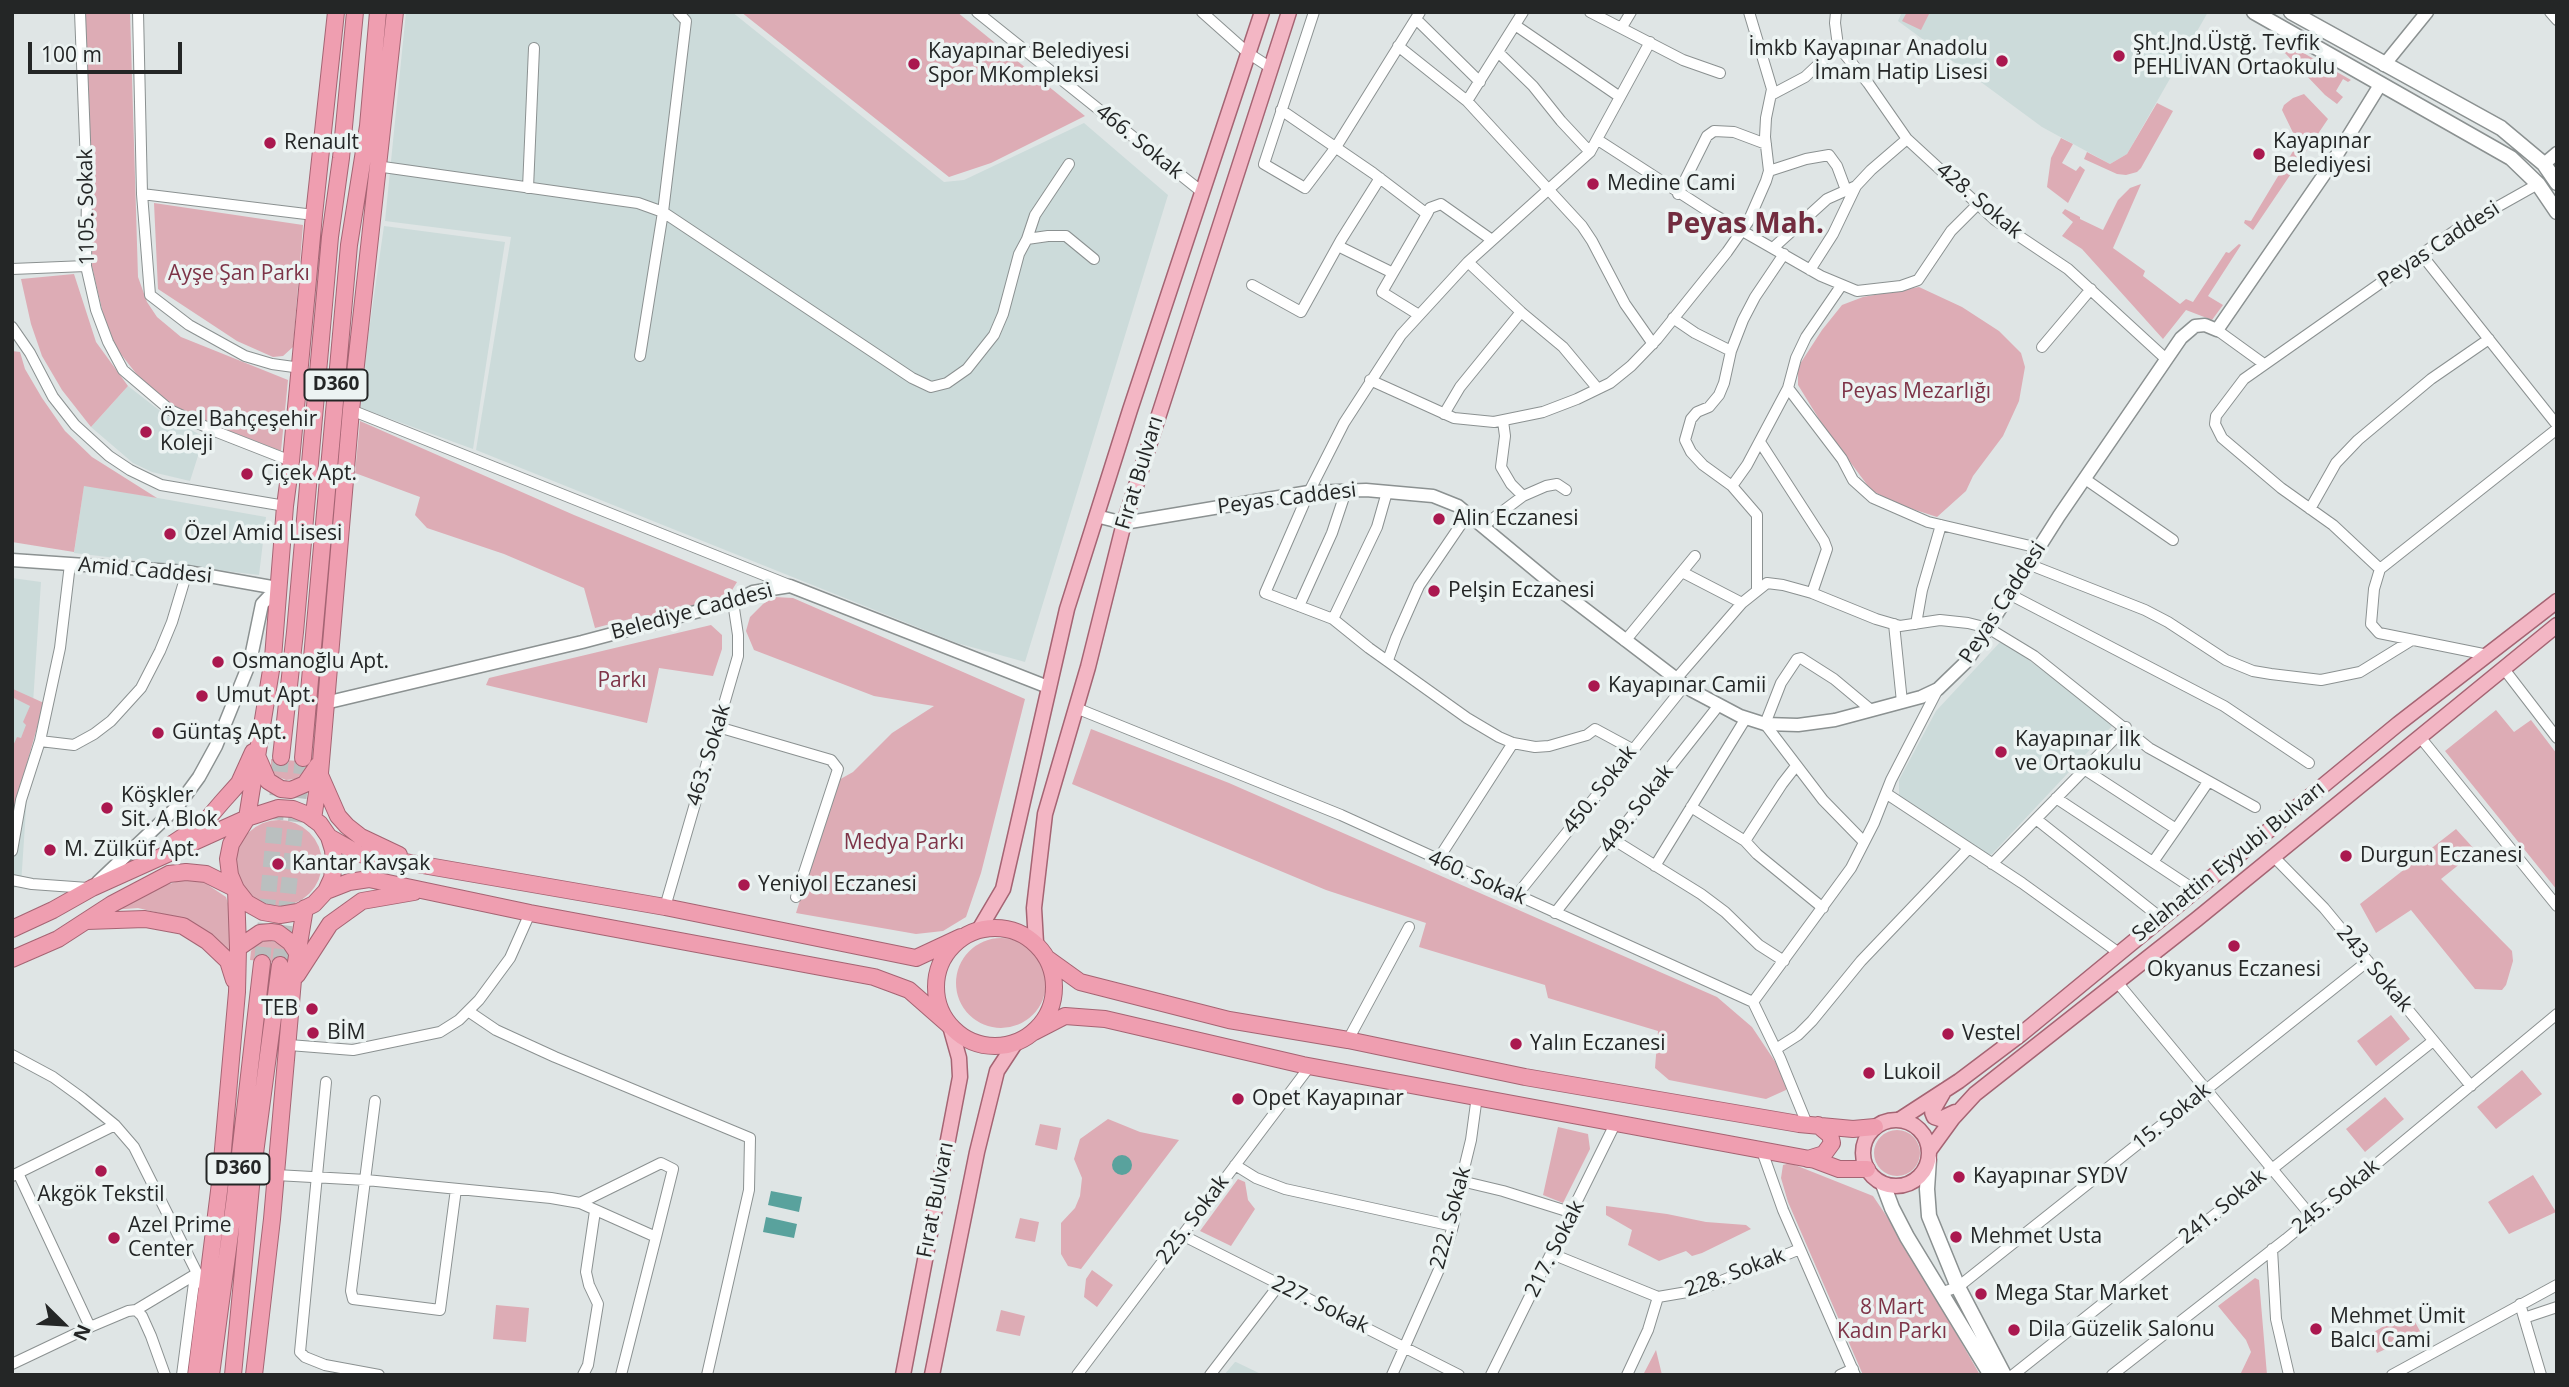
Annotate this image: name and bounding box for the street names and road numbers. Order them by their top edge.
street label: 466. Sokak [1090,99,1188,185]
street label: 1105. Sokak [73,148,101,266]
street label: 428. Sokak [1931,158,2027,244]
street label: Peyas Caddesi [2374,196,2504,294]
road number: D360 [304,370,368,400]
street label: Fırat Bulvarı [1111,413,1169,533]
street label: Peyas Caddesi [1216,478,1358,520]
street label: Peyas Caddesi [1954,538,2052,668]
street label: Amid Caddesi [77,553,213,589]
street label: Belediye Caddesi [609,578,775,646]
street label: 463. Sokak [682,701,736,809]
street label: 450. Sokak [1558,741,1642,839]
street label: 449. Sokak [1595,760,1679,858]
street label: Selahattin Eyyubi Bulvarı [2128,777,2330,947]
street label: 460. Sokak [1424,845,1530,911]
street label: 243. Sokak [2331,921,2417,1017]
street label: 15. Sokak [2128,1078,2216,1156]
street label: Fırat Bulvarı [912,1140,960,1260]
road number: D360 [206,1154,270,1184]
street label: 245. Sokak [2287,1154,2385,1240]
street label: 222. Sokak [1425,1164,1477,1272]
street label: 241. Sokak [2174,1164,2272,1250]
street label: 225. Sokak [1151,1171,1235,1269]
street label: 217. Sokak [1520,1197,1590,1301]
street label: 228. Sokak [1681,1243,1789,1303]
street label: 227. Sokak [1267,1271,1373,1339]

